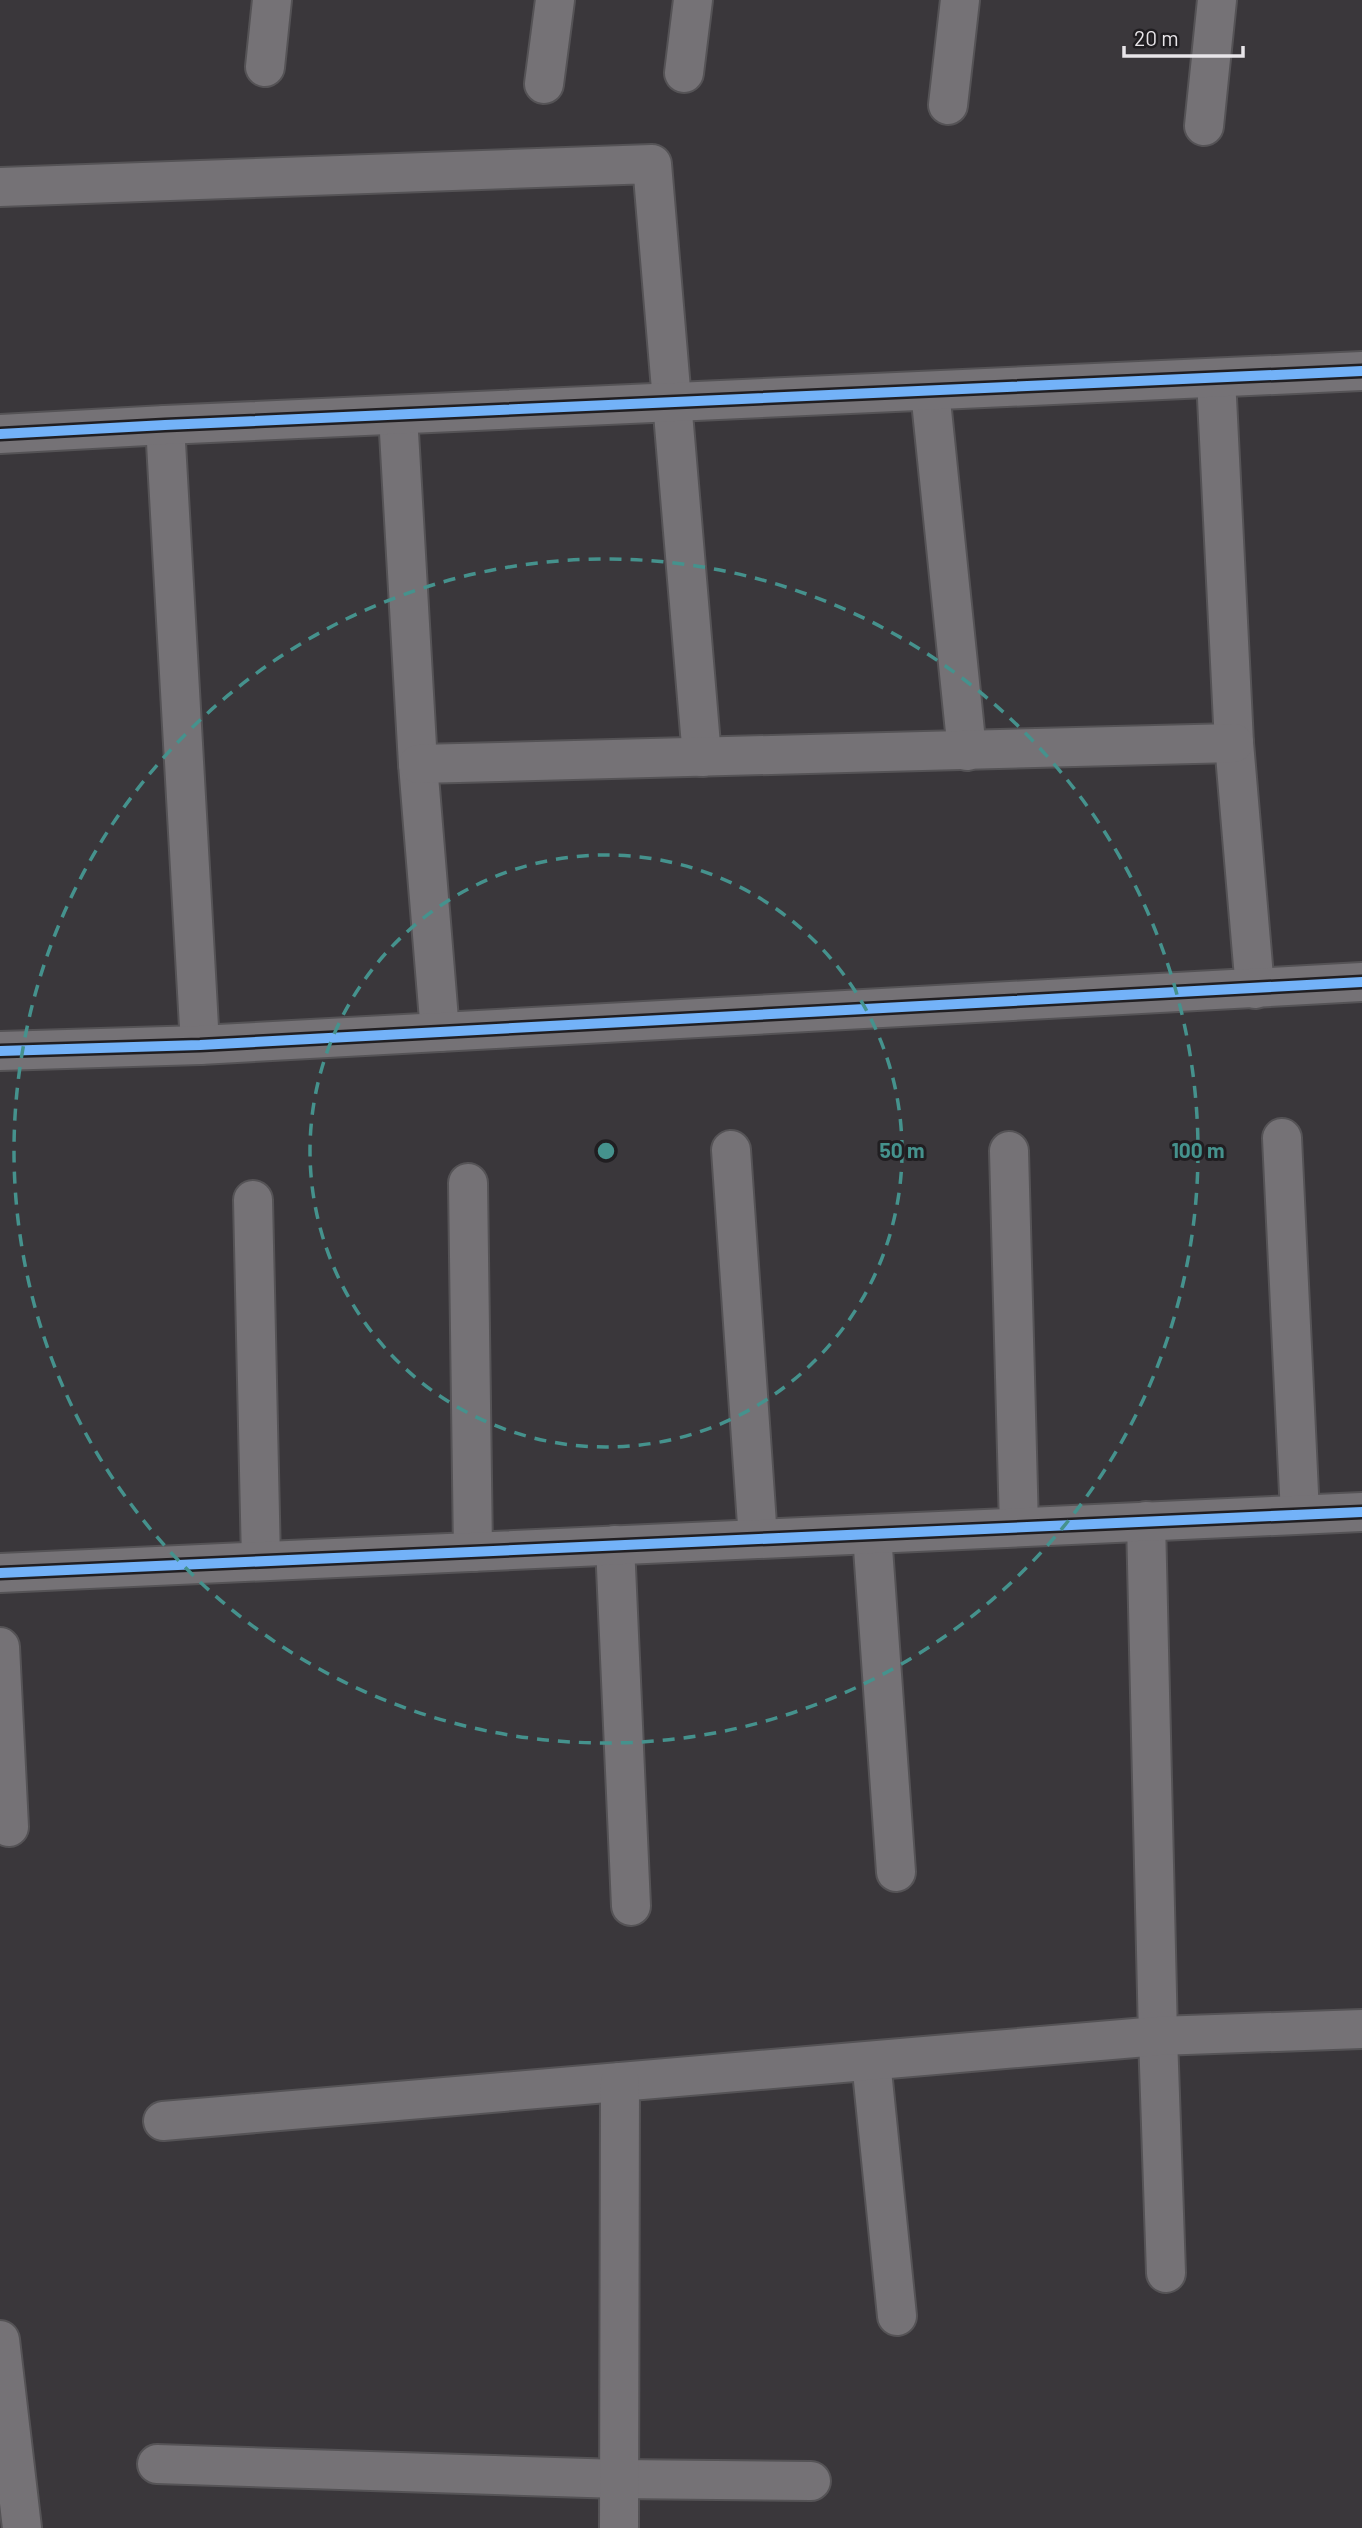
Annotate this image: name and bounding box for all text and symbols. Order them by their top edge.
scale bar [1124,14,1243,58]
text: 20 m [1134,25,1179,50]
text: 50 m [879,1137,925,1162]
text: 100 m [1171,1137,1225,1162]
centre of rings [594,1139,618,1163]

